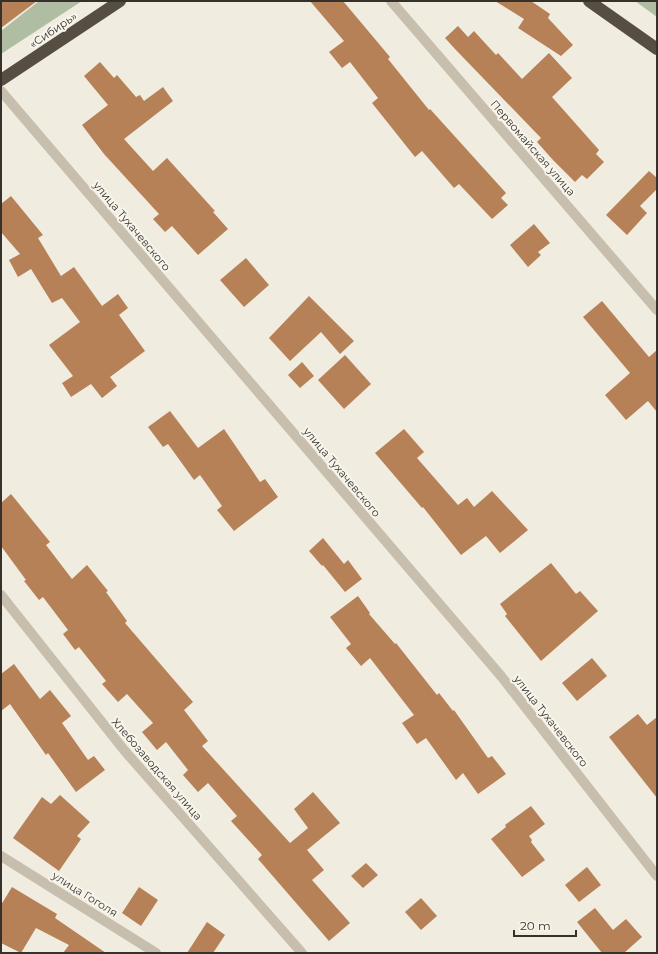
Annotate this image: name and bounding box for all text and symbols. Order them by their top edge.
street label: «Сибирь» [26,9,80,51]
street label: Первомайская улица [488,97,578,199]
street label: улица Тухачевского [90,178,174,274]
street label: улица Тухачевского [300,424,384,520]
street label: улица Тухачевского [510,671,591,770]
street label: Хлебозаводская улица [109,715,205,823]
street label: улица Гоголя [49,868,120,920]
scale bar [514,912,576,938]
text: 20 m [520,918,551,933]

